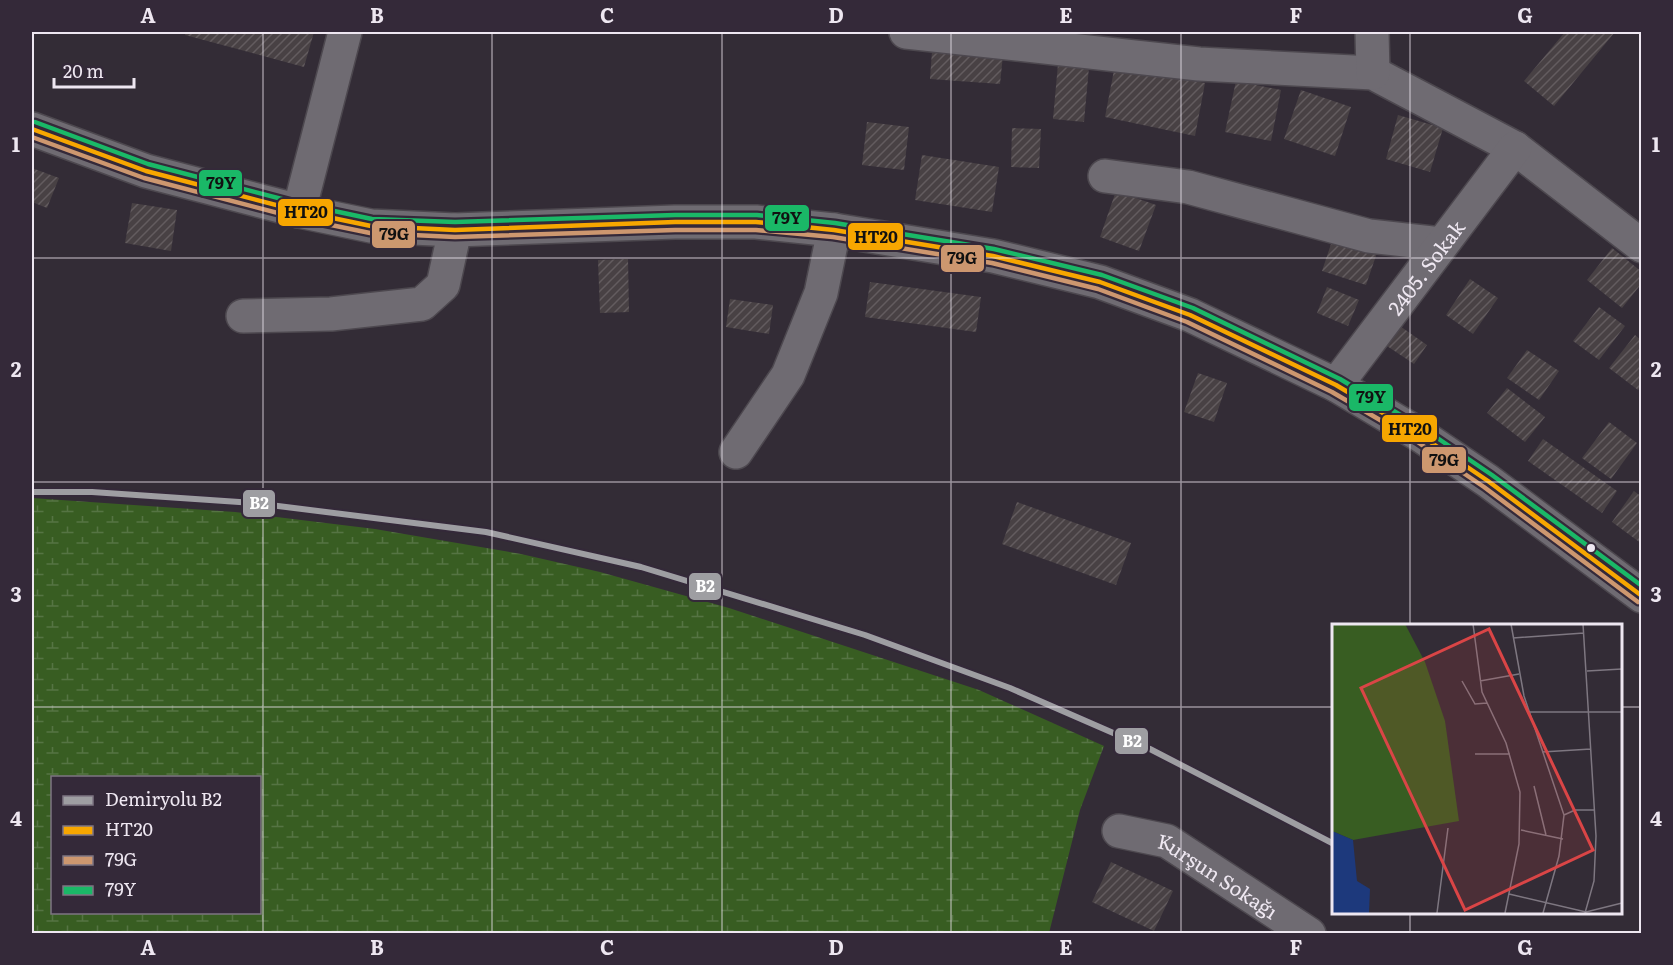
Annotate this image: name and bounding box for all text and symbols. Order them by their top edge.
text: A [140,0,156,29]
text: B [370,0,384,29]
text: C [600,0,614,29]
text: D [828,0,844,29]
text: E [1059,0,1073,29]
text: F [1290,0,1303,29]
text: G [1517,0,1533,29]
scale bar [54,51,134,89]
text: 20 m [63,57,104,84]
text: 1 [12,128,20,158]
text: 1 [1652,128,1660,158]
line badge: 79Y [198,169,243,197]
text: 79Y [206,170,236,194]
line badge: HT20 [277,198,334,227]
text: HT20 [284,199,328,223]
line badge: 79Y [764,204,810,232]
text: 79Y [772,205,802,229]
street label: 2405. Sokak [1379,212,1471,321]
line badge: 79G [371,220,416,249]
text: 79G [379,221,409,245]
line badge: HT20 [847,222,904,251]
text: HT20 [854,224,898,248]
line badge: 79G [940,244,985,273]
text: 79G [947,245,977,269]
text: 2 [11,353,22,383]
text: 2 [1651,353,1662,383]
line badge: 79Y [1348,383,1394,412]
text: 79Y [1356,384,1386,408]
line badge: HT20 [1381,414,1438,443]
text: HT20 [1388,416,1432,440]
line badge: 79G [1421,446,1467,474]
text: 79G [1429,447,1459,471]
line badge: B2 [242,489,276,518]
text: B2 [249,490,269,514]
unlabelled marker [1585,542,1597,554]
line badge: B2 [688,572,722,601]
text: B2 [695,573,715,597]
text: 3 [10,578,22,608]
text: 3 [1650,578,1662,608]
inset map [1332,624,1622,914]
line badge: B2 [1114,727,1149,755]
text: B2 [1122,728,1142,752]
legend [51,776,261,914]
text: Demiryolu B2 [105,785,222,812]
text: 4 [10,802,22,832]
text: 4 [1650,802,1662,832]
text: HT20 [105,815,153,842]
street label: Kurşun Sokağı [1155,825,1285,925]
text: 79G [105,845,137,872]
text: 79Y [105,875,137,902]
text: A [140,931,156,961]
text: B [370,931,384,961]
text: C [600,931,614,961]
text: D [828,931,844,961]
text: E [1059,931,1073,961]
text: F [1290,931,1303,961]
text: G [1517,931,1533,961]

